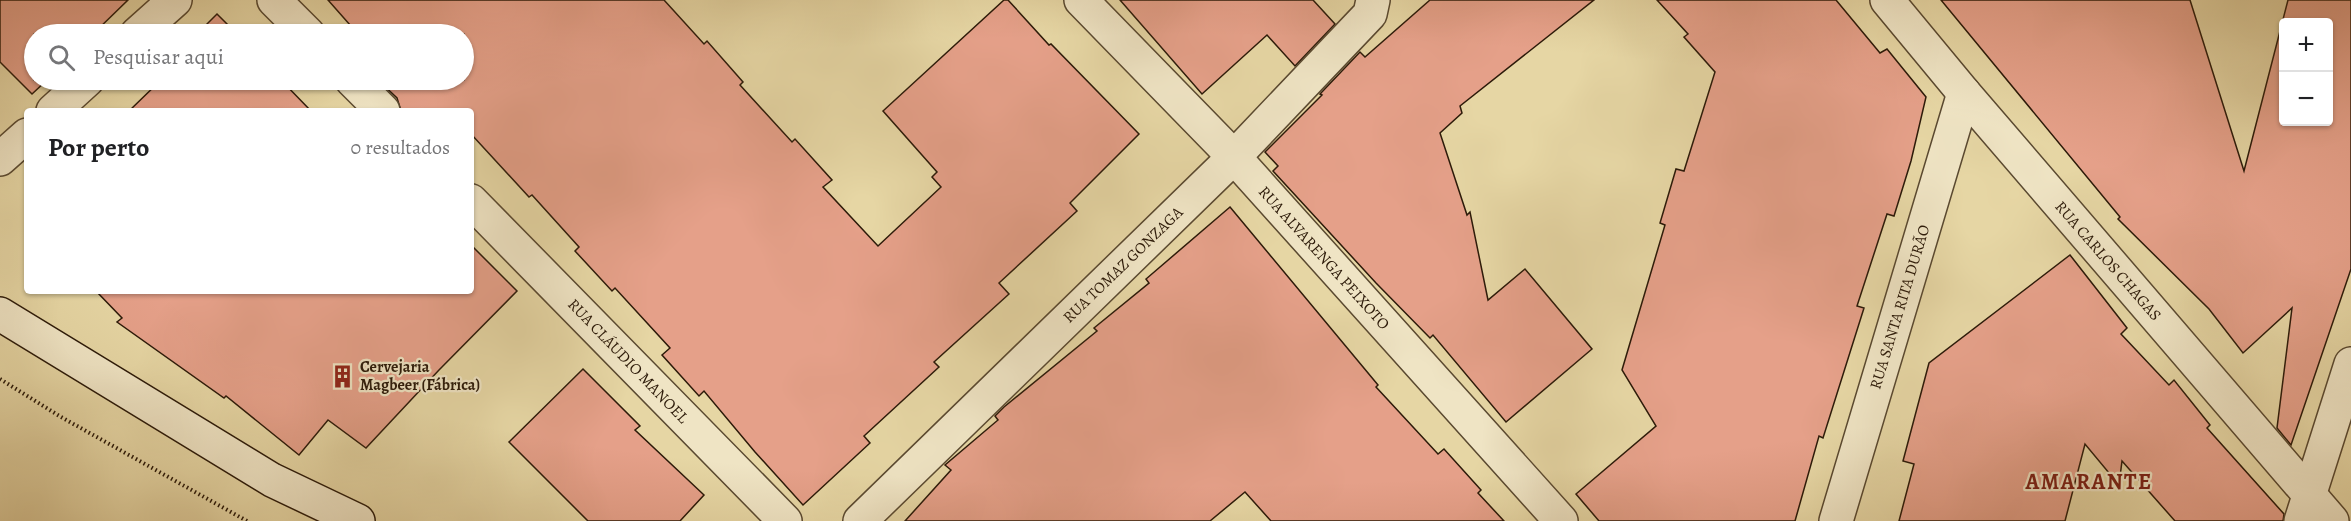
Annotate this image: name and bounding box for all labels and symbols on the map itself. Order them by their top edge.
street label: RUA ALVARENGA PEIXOTO [1253,181,1395,335]
street label: RUA CARLOS CHAGAS [2050,196,2166,326]
street label: RUA TOMAZ GONZAGA [1058,201,1188,328]
street label: RUA SANTA RITA DURÃO [1865,222,1935,392]
street label: RUA CLÁUDIO MANOEL [563,294,694,429]
place label: Cervejaria Magbeer (Fábrica) [360,356,480,396]
building icon: Cervejaria Magbeer (Fábrica) [329,363,355,389]
district label: AMARANTE [2024,467,2153,497]

